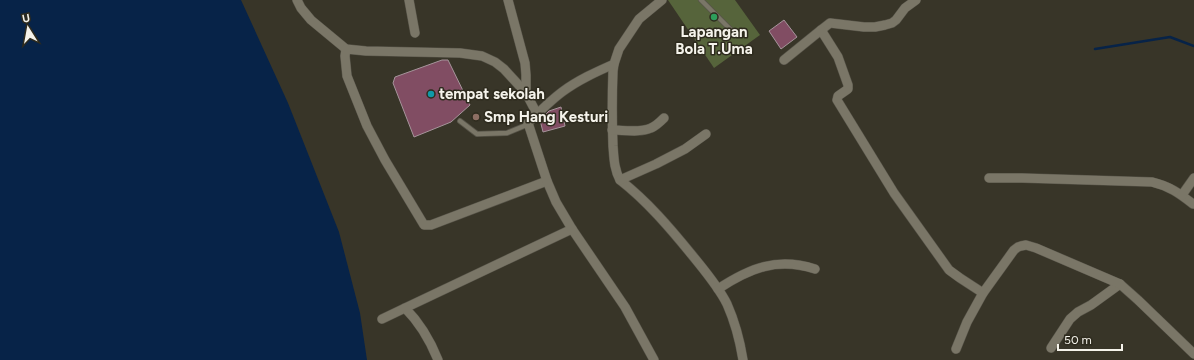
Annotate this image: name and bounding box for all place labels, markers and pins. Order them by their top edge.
marker: Lapangan Bola T.Uma [709,12,719,22]
place label: Lapangan Bola T.Uma [675,23,753,58]
place label: tempat sekolah [439,85,545,103]
marker: tempat sekolah [426,89,436,99]
place label: Smp Hang Kesturi [484,108,608,126]
marker: Smp Hang Kesturi [471,112,481,122]

